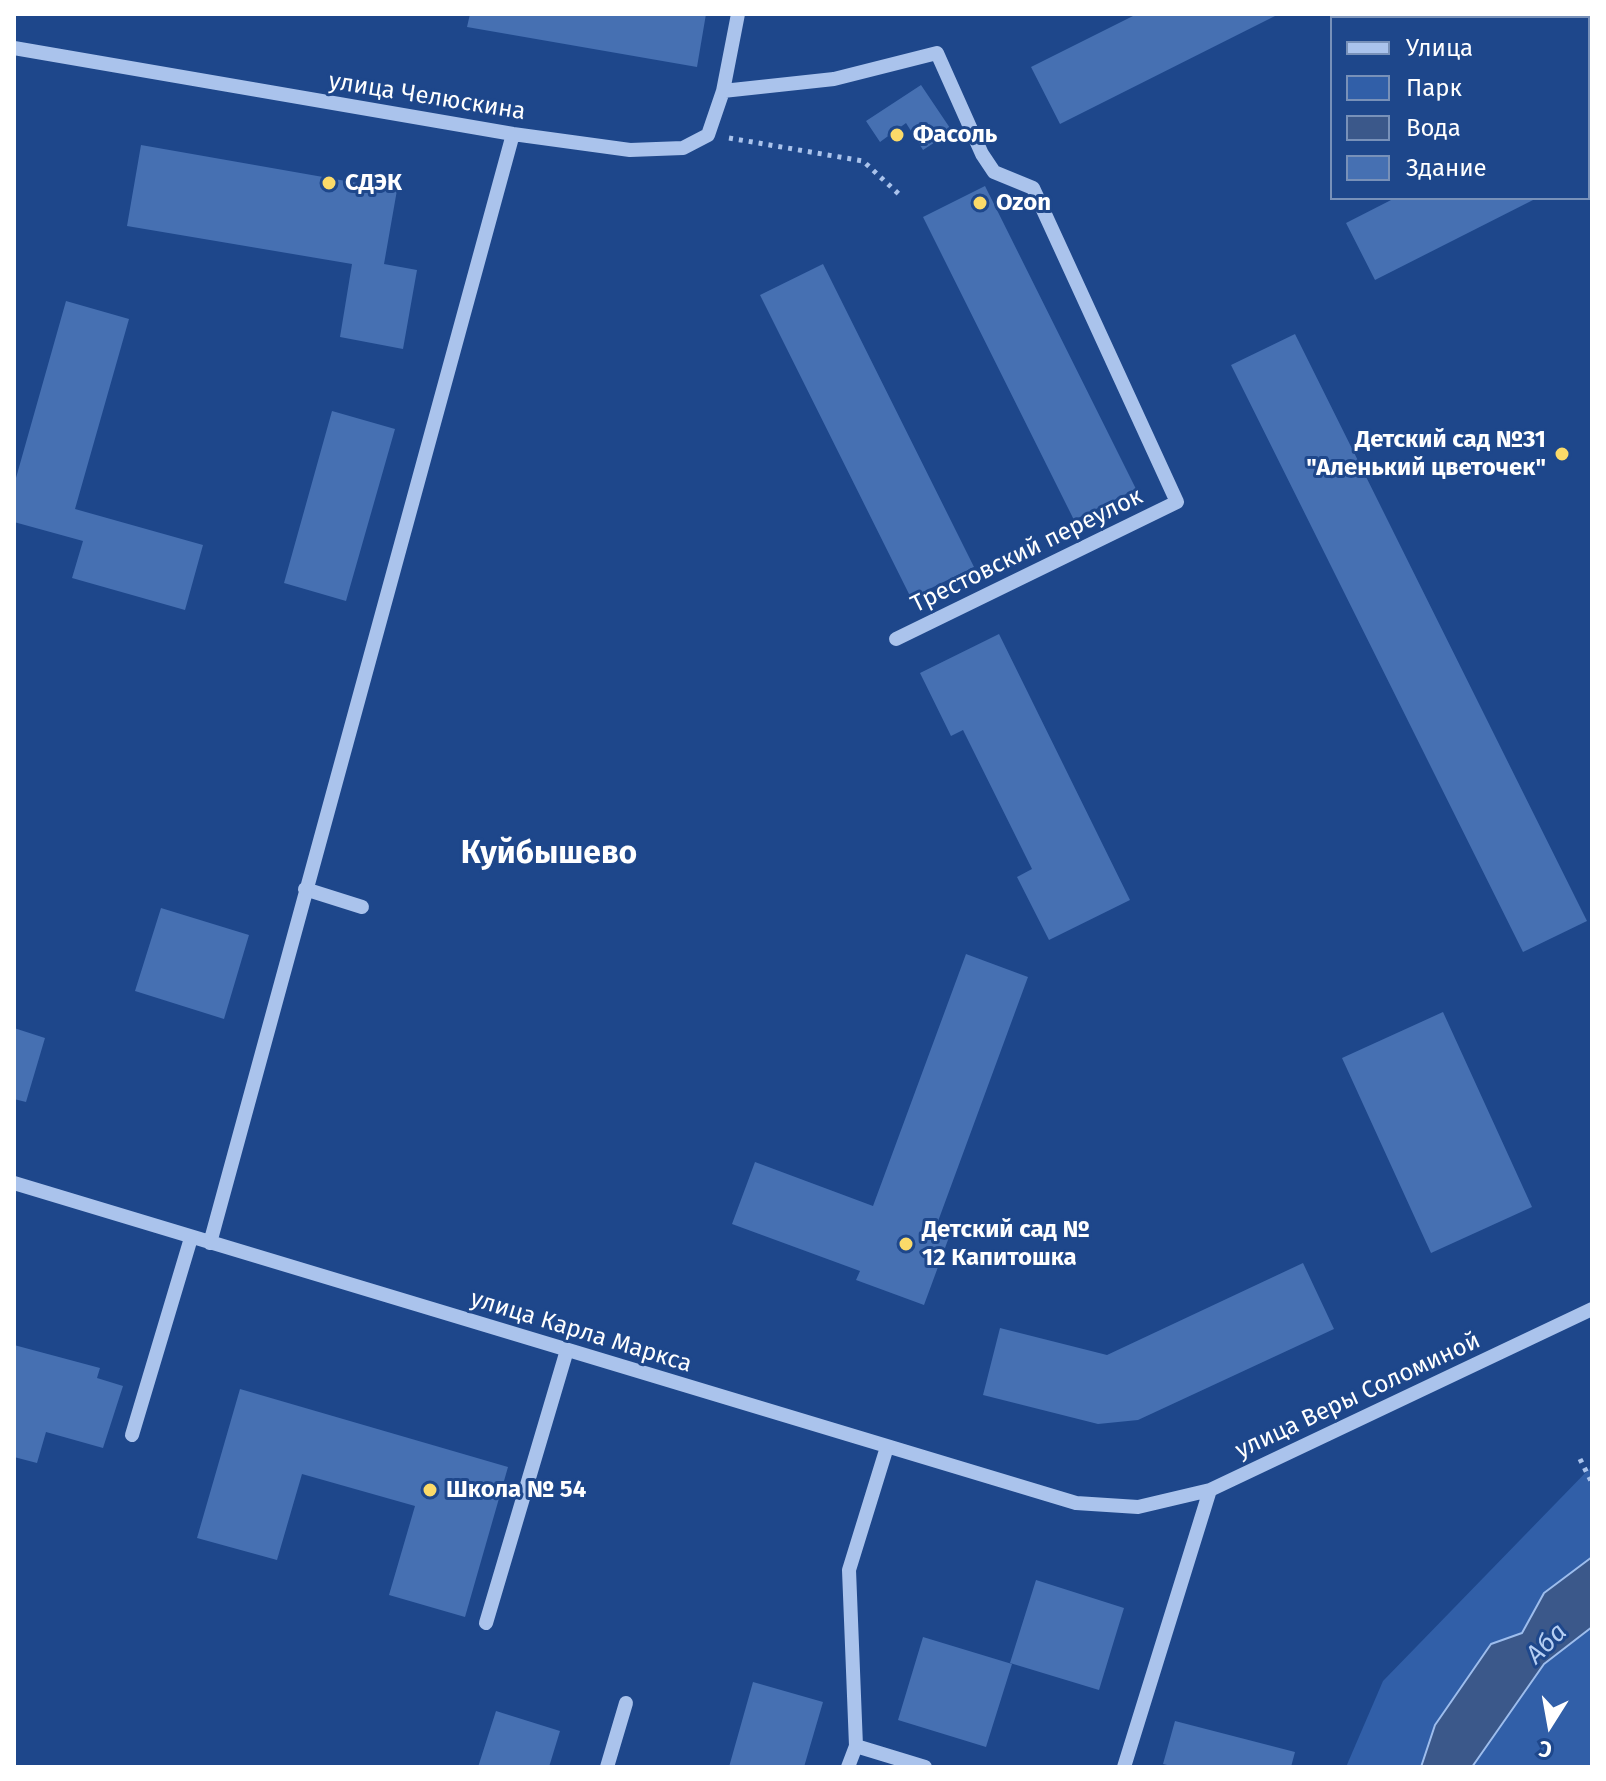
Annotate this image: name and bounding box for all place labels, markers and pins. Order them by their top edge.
place label: Фасоль [913,121,997,149]
marker: Фасоль [888,126,906,144]
place label: СДЭК [345,169,402,197]
marker: СДЭК [320,174,338,192]
place label: Ozon [996,189,1051,217]
marker: Ozon [971,194,989,212]
place label: Детский сад №31 "Аленький цветочек" [1306,426,1546,482]
marker: Детский сад №31 "Аленький цветочек" [1553,445,1571,463]
place label: Детский сад № 12 Капитошка [922,1216,1090,1272]
marker: Детский сад № 12 Капитошка [897,1235,915,1253]
place label: Школа № 54 [446,1476,586,1504]
marker: Школа № 54 [421,1481,439,1499]

